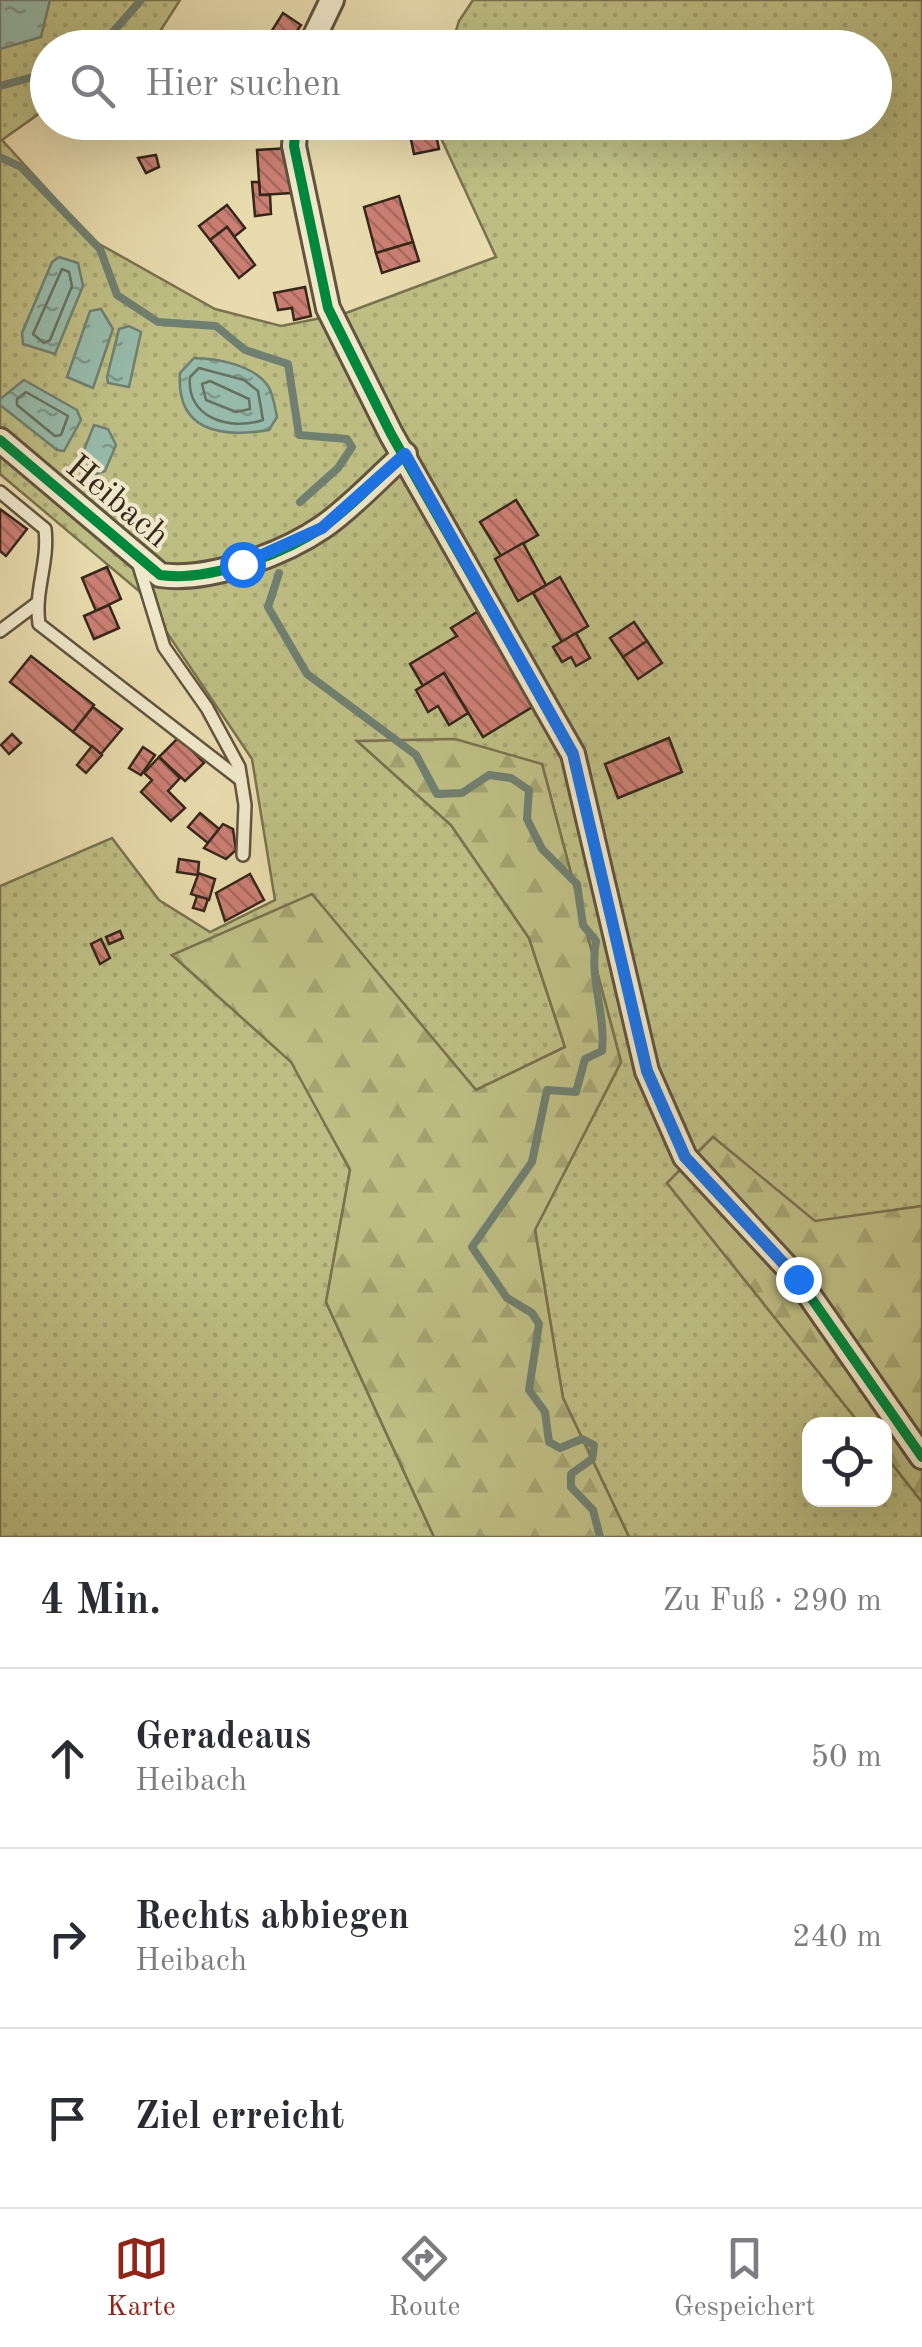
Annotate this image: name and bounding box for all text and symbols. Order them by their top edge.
search box [30,30,892,140]
icon: search [65,58,120,113]
text: Hier suchen [145,66,341,104]
street label: Heibach [59,449,175,555]
route start [220,542,266,588]
route end [776,1257,822,1303]
map controls [802,1417,892,1507]
button: locate [802,1417,892,1507]
text: 4 Min. [40,1581,161,1623]
text: Zu Fuß · 290 m [663,1586,882,1618]
text: Geradeaus [135,1719,311,1757]
icon: ahead [40,1731,95,1786]
text: 50 m [811,1742,882,1774]
text: Heibach [135,1766,247,1798]
text: Rechts abbiegen [135,1899,409,1937]
icon: right [40,1911,95,1966]
text: 240 m [792,1922,882,1954]
text: Heibach [135,1946,247,1978]
icon: arrive [40,2091,95,2146]
text: Ziel erreicht [135,2099,344,2137]
tab: Karte [107,2231,176,2326]
tab: Route [389,2231,460,2326]
tab: Gespeichert [674,2231,815,2326]

